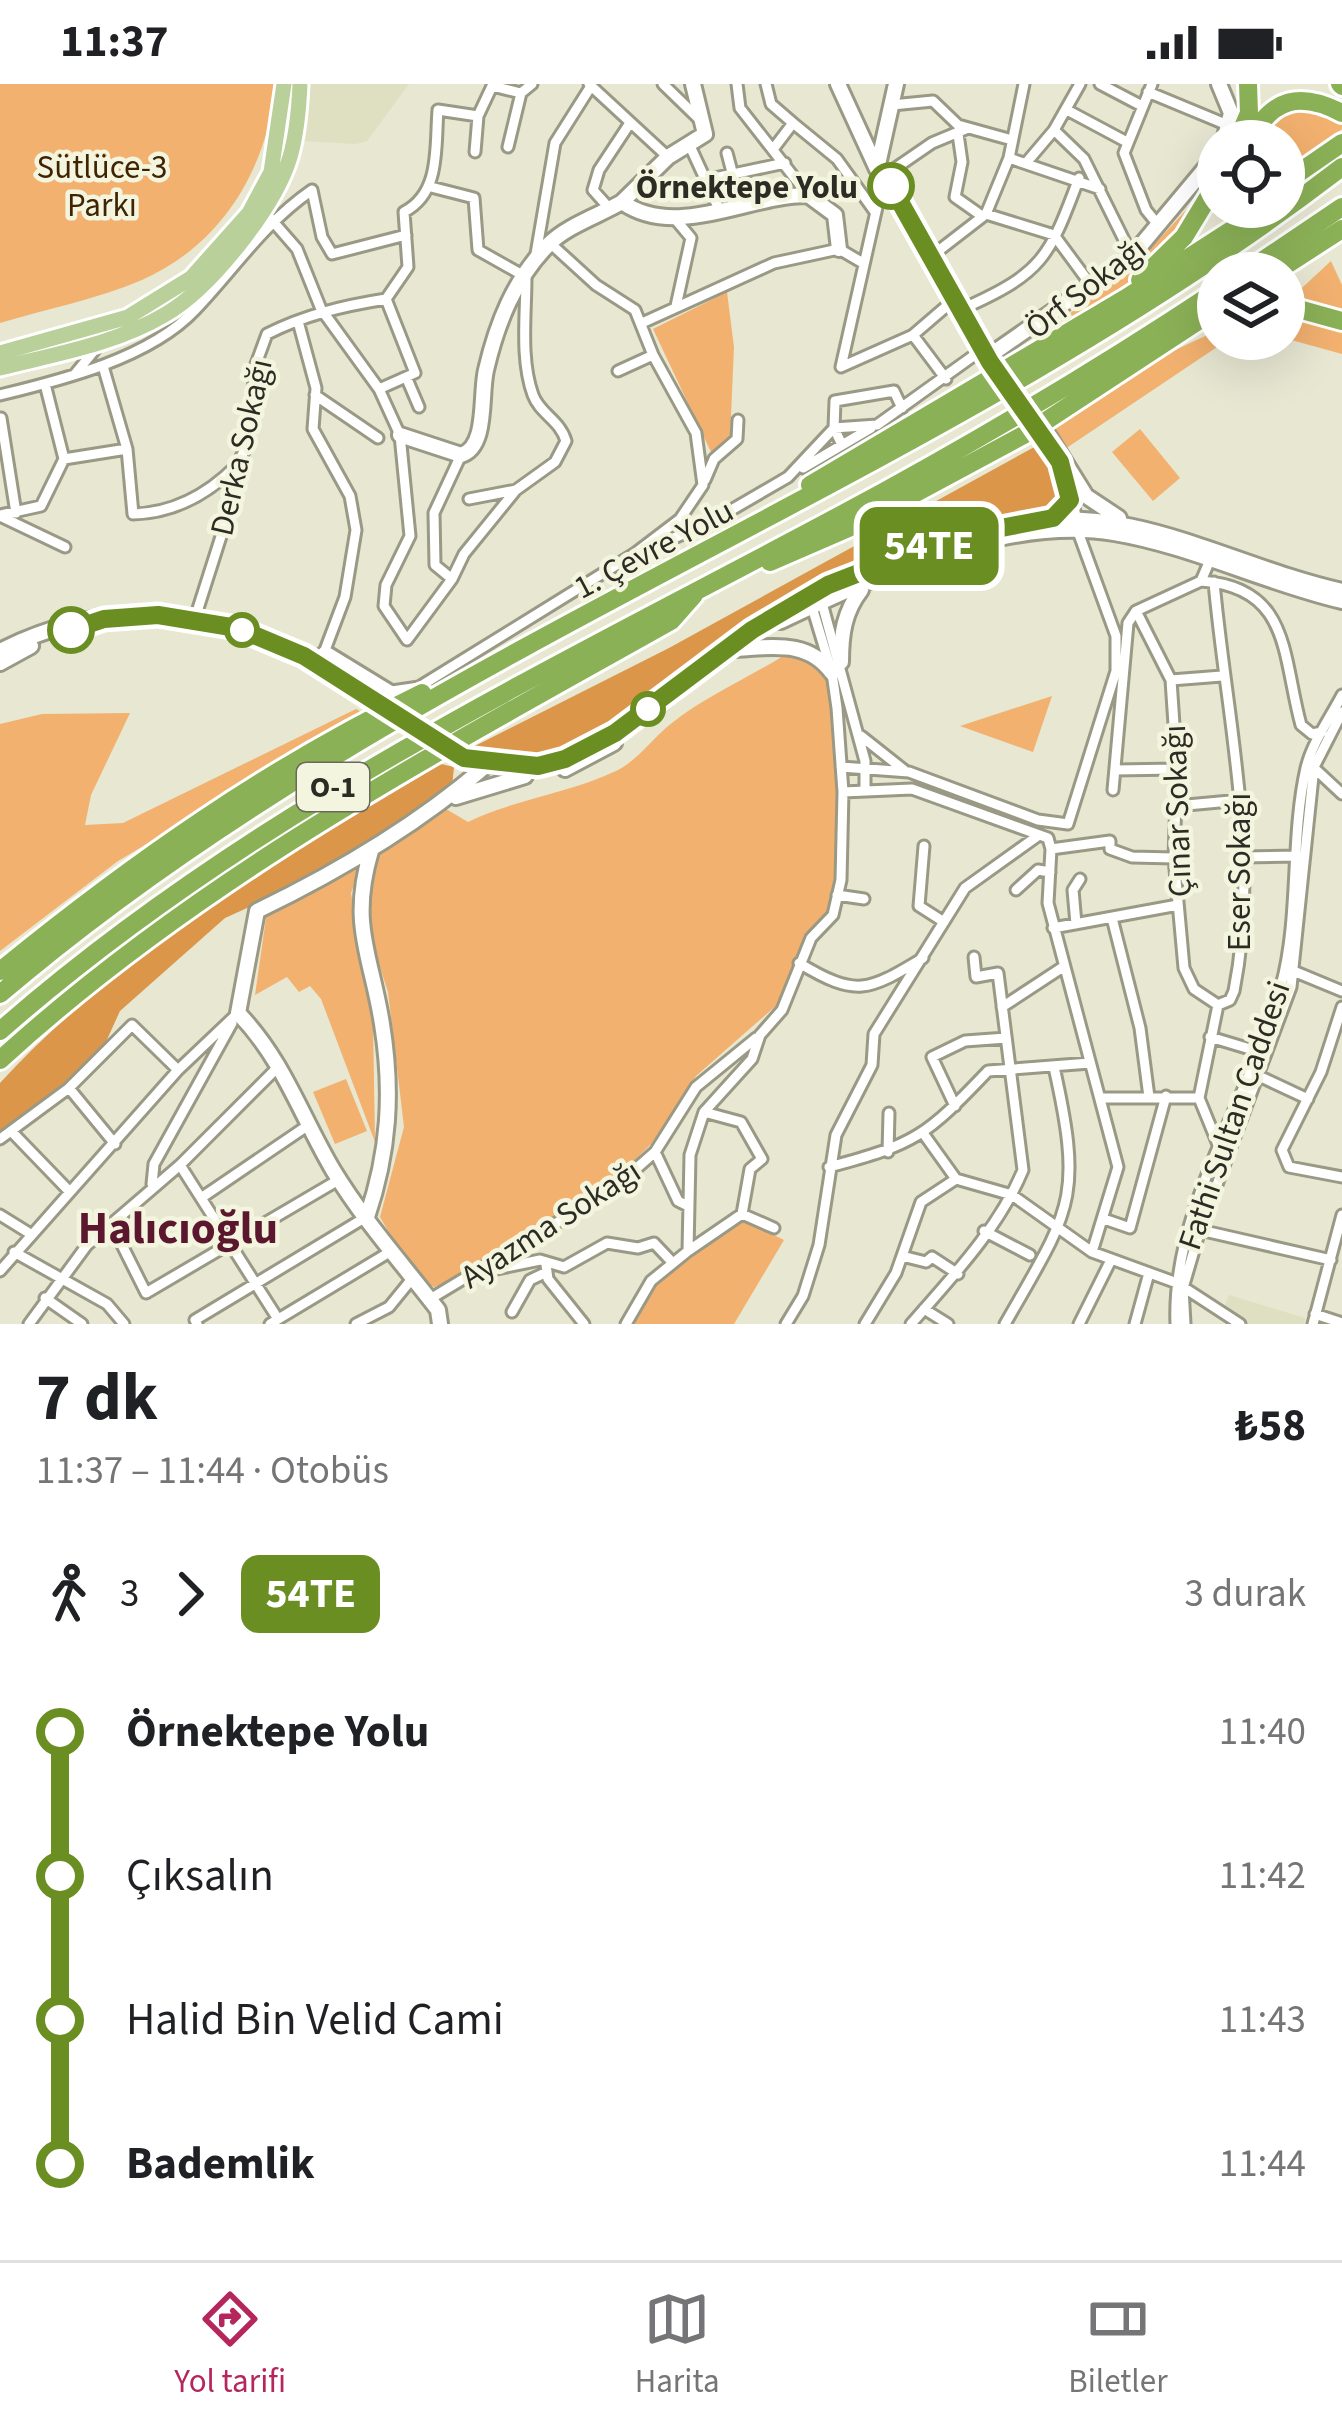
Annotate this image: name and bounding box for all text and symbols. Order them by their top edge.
text: 11:37 [60,10,169,74]
map controls [1197,120,1305,360]
button: locate [1197,120,1305,228]
park label: Sütlüce-3 Parkı [37,144,167,229]
place label: Örnektepe Yolu [636,164,858,211]
marker: Örnektepe Yolu [869,164,913,208]
street label: Örf Sokağı [1015,226,1157,351]
button: layers [1197,252,1305,360]
street label: Derka Sokağı [198,354,285,540]
street label: 1. Çevre Yolu [566,488,742,611]
line badge: 54TE [845,507,1013,585]
text: 54TE [884,516,974,576]
unlabelled marker [49,608,93,652]
unlabelled marker [226,614,258,646]
unlabelled marker [632,693,664,725]
street label: Çınar Sokağı [1151,724,1204,898]
road number: O-1 [297,763,369,811]
street label: Eser Sokağı [1216,793,1263,951]
street label: Fathi Sultan Caddesi [1166,975,1302,1256]
street label: Ayazma Sokağı [451,1148,650,1300]
district label: Halıcıoğlu [78,1197,278,1261]
text: 7 dk [36,1351,158,1445]
text: ₺58 [1235,1394,1306,1458]
text: 11:37 – 11:44 · Otobüs [36,1443,389,1499]
icon: walk [36,1561,102,1627]
icon: forward [157,1561,223,1627]
text: 54TE [265,1564,356,1624]
text: 3 [120,1566,139,1622]
text: 3 durak [1184,1566,1306,1622]
text: Örnektepe Yolu [126,1700,429,1764]
text: 11:40 [1219,1704,1306,1760]
text: Çıksalın [126,1844,274,1908]
text: 11:42 [1219,1848,1306,1904]
text: Halid Bin Velid Cami [126,1988,504,2052]
text: 11:43 [1219,1992,1306,2048]
text: Bademlik [126,2132,315,2196]
text: 11:44 [1219,2136,1306,2192]
tab: Yol tarifi [174,2286,286,2405]
tab: Harita [635,2286,720,2405]
tab: Biletler [1068,2286,1168,2405]

